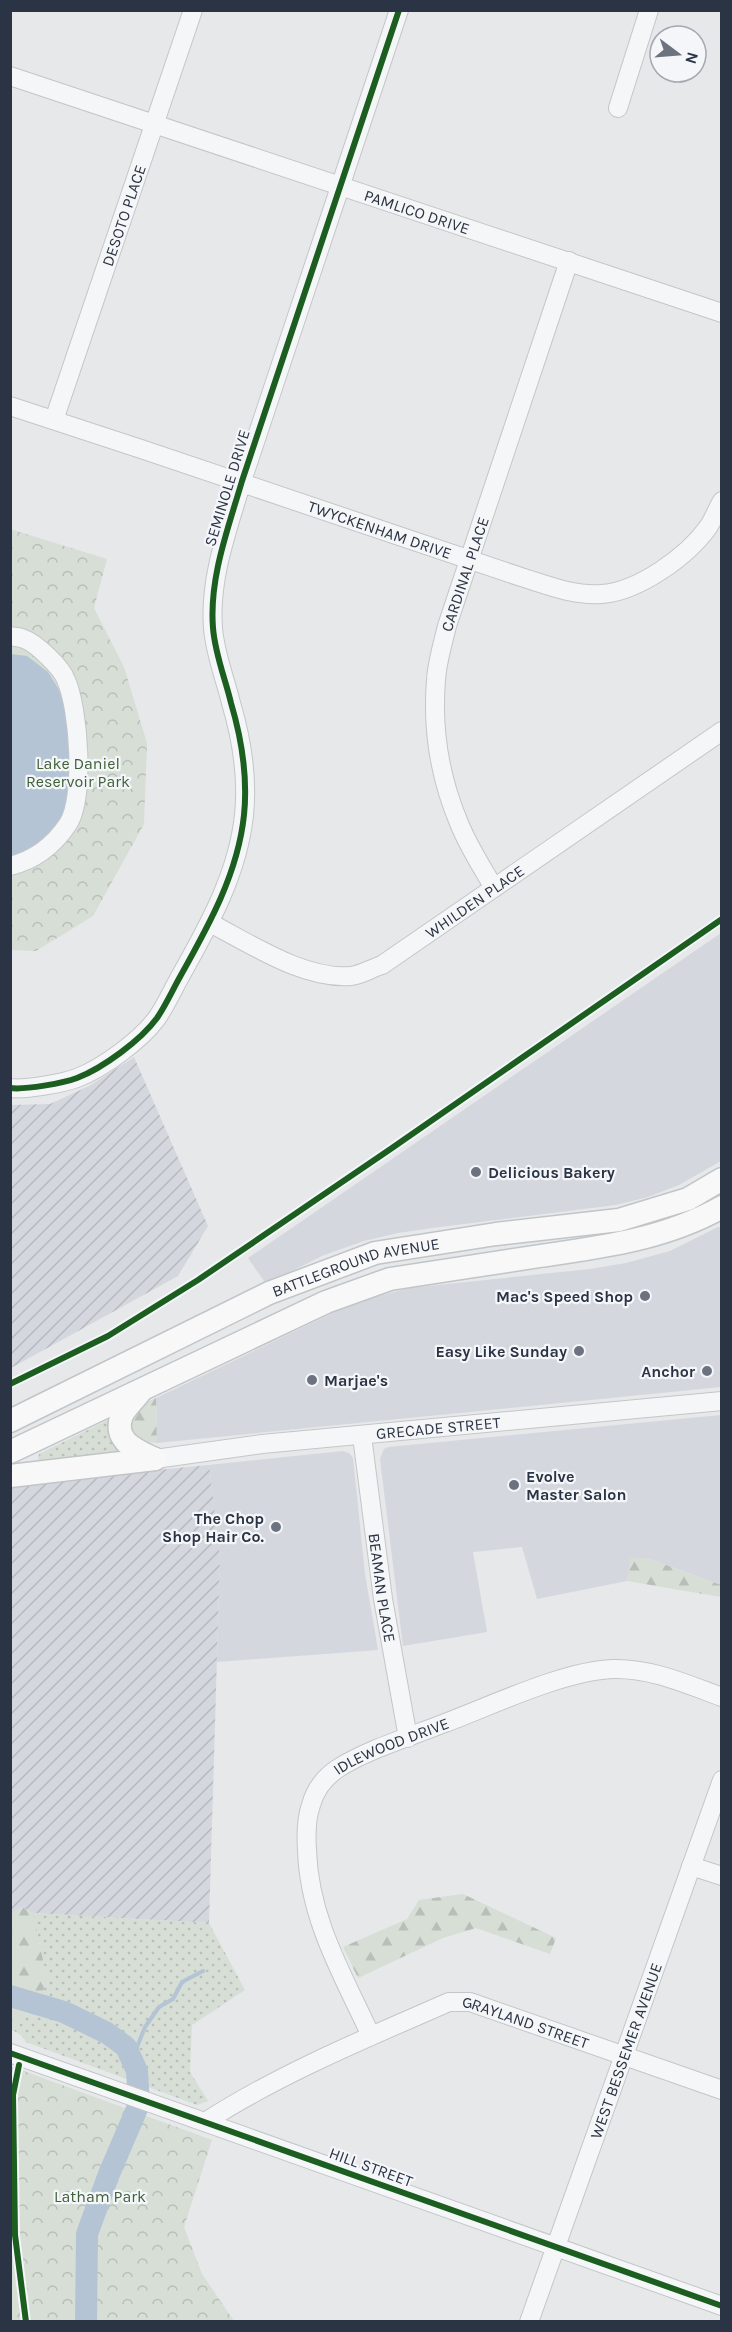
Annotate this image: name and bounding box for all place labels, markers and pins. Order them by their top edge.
place label: Delicious Bakery [488,1163,615,1182]
marker: Delicious Bakery [469,1165,483,1179]
place label: Mac's Speed Shop [496,1287,633,1306]
marker: Mac's Speed Shop [638,1289,652,1303]
place label: Easy Like Sunday [435,1342,567,1361]
marker: Easy Like Sunday [572,1344,586,1358]
place label: Anchor [641,1362,696,1381]
marker: Anchor [700,1364,714,1378]
place label: Marjae's [324,1371,388,1390]
marker: Marjae's [305,1373,319,1387]
place label: Evolve Master Salon [526,1467,626,1504]
marker: Evolve Master Salon [507,1478,521,1492]
place label: The Chop Shop Hair Co. [162,1509,265,1546]
marker: The Chop Shop Hair Co. [269,1520,283,1534]

